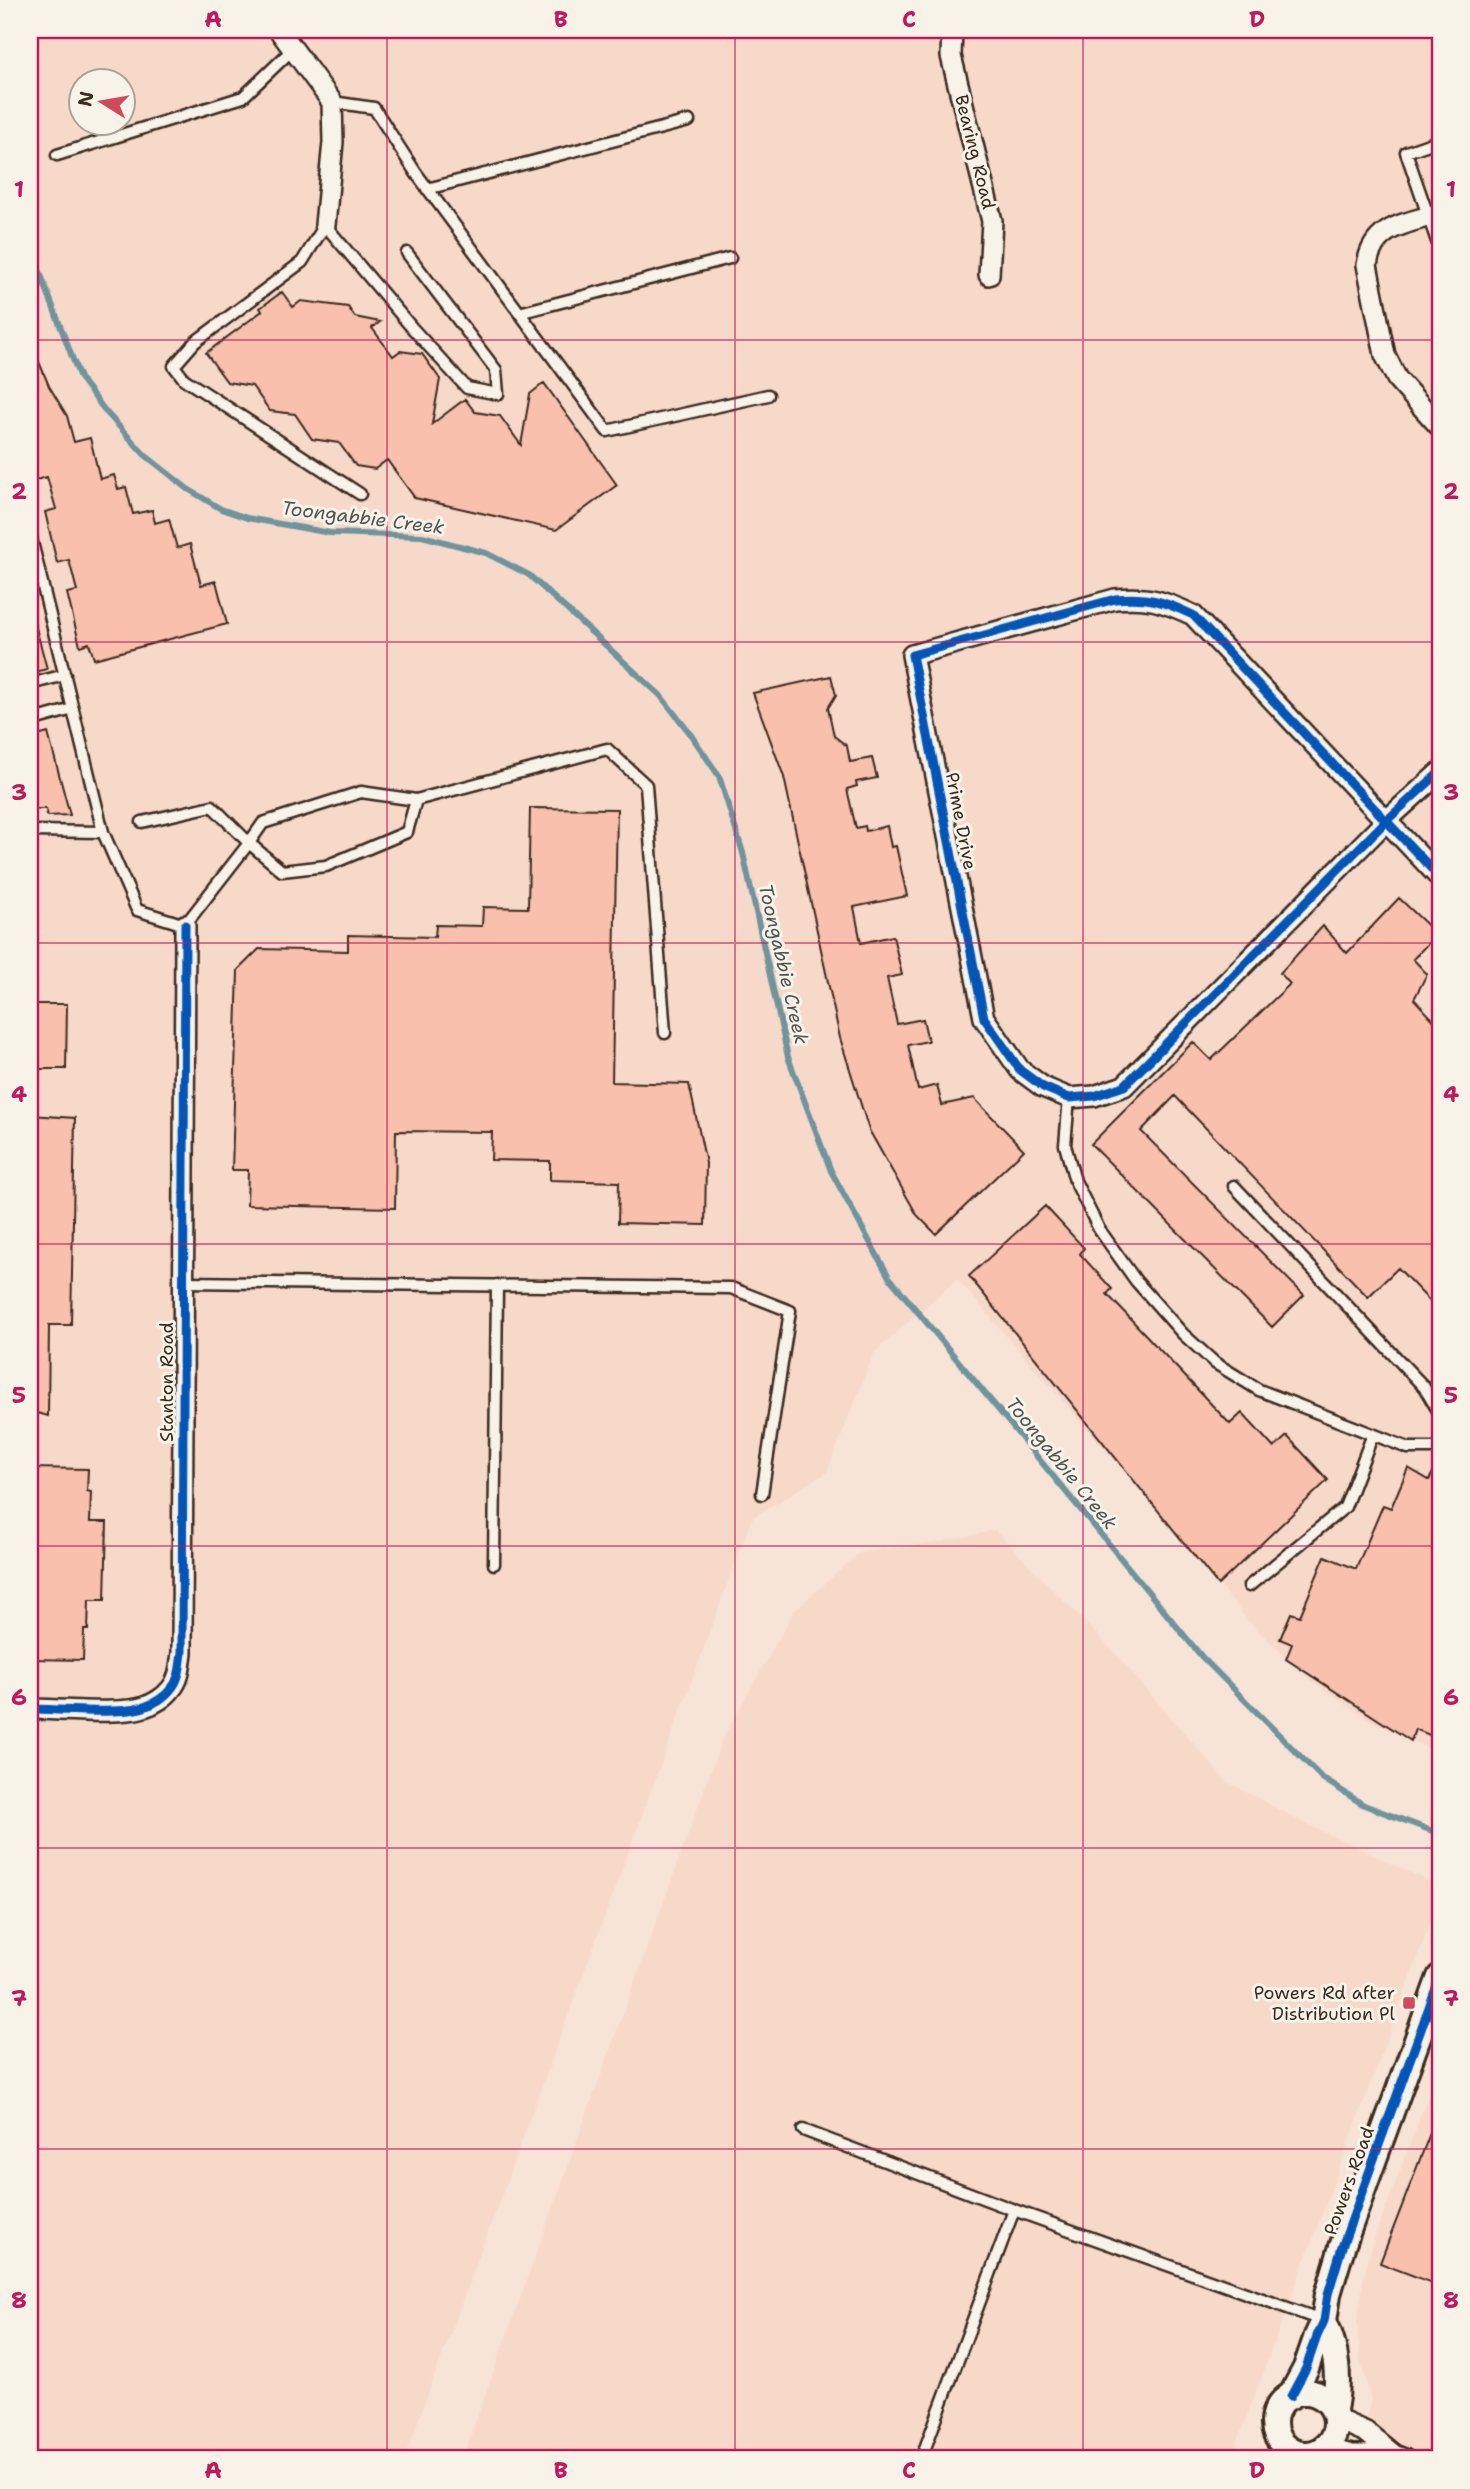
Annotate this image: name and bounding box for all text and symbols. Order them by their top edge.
text: A [204,4,222,34]
text: B [554,4,568,34]
text: C [902,4,916,34]
text: D [1249,4,1265,34]
north arrow [66,66,136,136]
text: N [72,89,100,109]
street label: Bearing Road [949,92,1001,212]
text: 1 [14,174,24,204]
text: 1 [1446,174,1456,204]
text: 2 [11,476,27,506]
text: 2 [1443,476,1459,506]
water label: Toongabbie Creek [280,495,446,540]
street label: Prime Drive [940,770,982,872]
text: 3 [11,777,27,807]
text: 3 [1443,777,1459,807]
water label: Toongabbie Creek [753,882,814,1047]
text: 4 [11,1079,27,1109]
text: 4 [1443,1079,1459,1109]
street label: Stanton Road [155,1322,179,1442]
text: 5 [12,1380,26,1410]
text: 5 [1444,1380,1458,1410]
water label: Toongabbie Creek [1000,1392,1123,1535]
text: 6 [11,1682,27,1712]
text: 6 [1443,1682,1459,1712]
place label: Powers Rd after Distribution Pl [1254,1981,1396,2026]
text: 7 [11,1983,27,2013]
text: 7 [1443,1983,1459,2013]
marker: Powers Rd after Distribution Pl [1401,1995,1417,2011]
street label: Powers Road [1318,2123,1380,2239]
text: 8 [11,2285,27,2315]
text: 8 [1443,2285,1459,2315]
text: A [204,2455,222,2485]
text: B [554,2455,568,2485]
text: C [902,2455,916,2485]
text: D [1249,2455,1265,2485]

